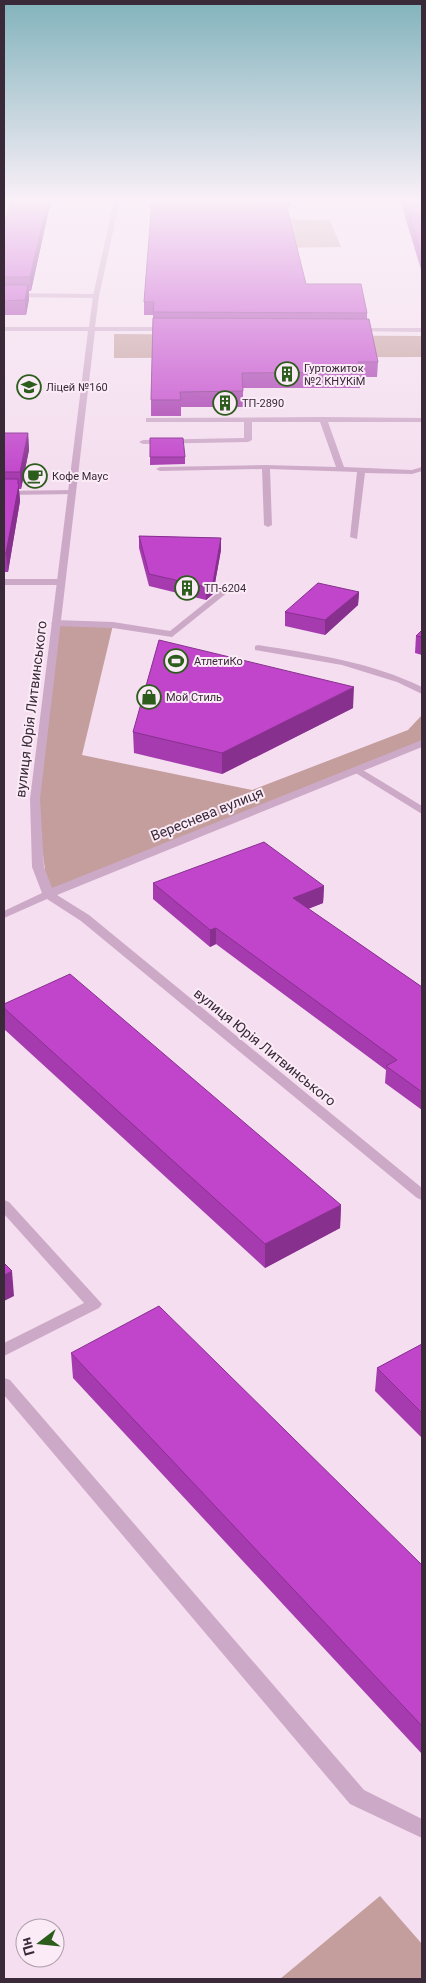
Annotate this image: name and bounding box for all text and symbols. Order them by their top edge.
building icon: Гуртожиток №2 КНУКіМ [274,361,300,387]
place label: Гуртожиток №2 КНУКіМ [304,362,365,388]
school or university icon: Ліцей №160 [16,374,42,400]
place label: Ліцей №160 [46,381,108,394]
building icon: ТП-2890 [212,390,238,416]
place label: ТП-2890 [242,397,284,410]
cafe icon: Кофе Маус [22,463,48,489]
place label: Кофе Маус [52,470,108,483]
building icon: ТП-6204 [174,575,200,601]
place label: ТП-6204 [204,582,246,595]
street label: вулиця Юрія Литвинського [12,620,50,798]
sports icon: АтлетиКо [163,648,189,674]
place label: АтлетиКо [194,655,243,668]
shop icon: Мой Стиль [136,684,162,710]
place label: Мой Стиль [166,691,222,704]
street label: Вереснева вулиця [148,784,266,844]
street label: вулиця Юрія Литвинського [191,985,339,1109]
north arrow [15,1918,65,1968]
text: Пн [17,1936,38,1957]

